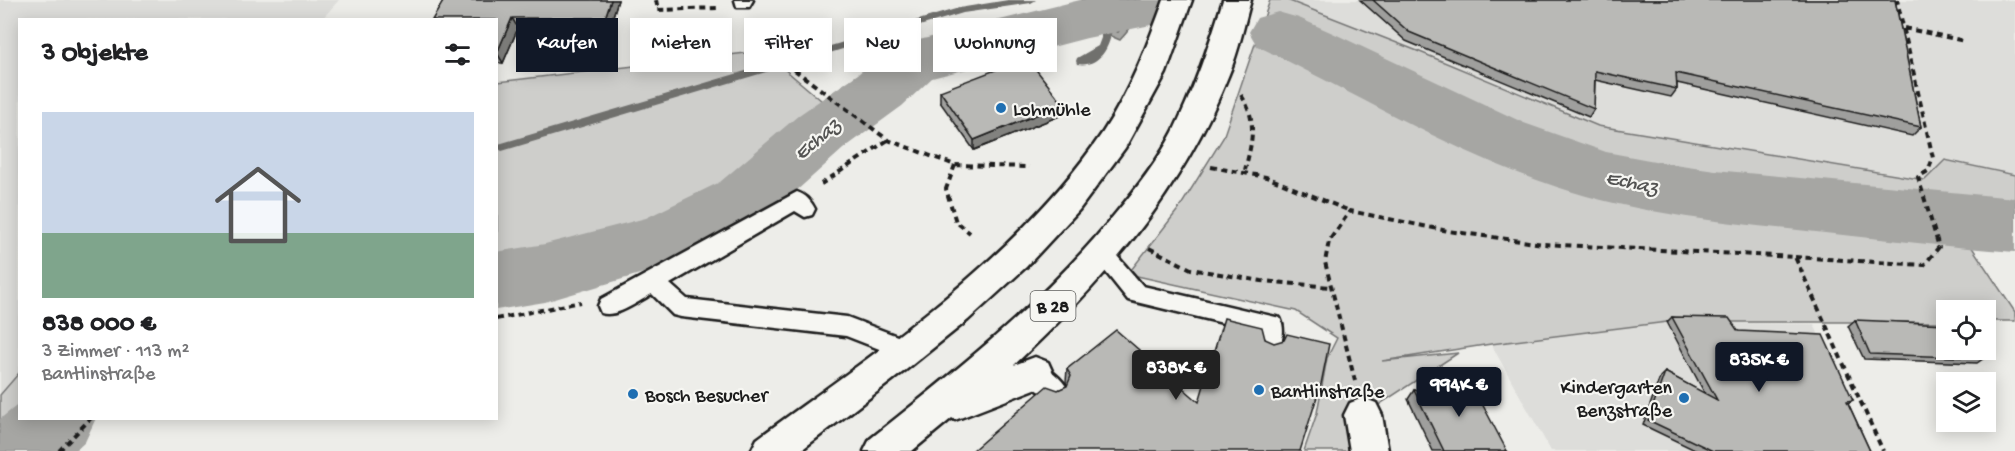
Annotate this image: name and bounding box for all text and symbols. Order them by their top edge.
chip: Kaufen [516,18,618,72]
chip: Mieten [630,18,732,72]
chip: Filter [744,18,832,72]
chip: Neu [844,18,921,72]
chip: Wohnung [933,18,1057,72]
icon: filters [441,38,474,71]
text: 3 Objekte [42,39,148,70]
place label: Lohmühle [1013,100,1091,123]
marker: Lohmühle [994,101,1008,115]
water label: Echaz [790,113,848,167]
icon: home [204,151,312,259]
water label: Echaz [1603,167,1661,202]
road number: B 28 [1030,291,1076,321]
map controls [1936,300,1996,432]
button: locate [1936,300,1996,360]
text: 838 000 € [42,310,156,341]
text: 3 Zimmer · 113 m² [42,341,189,364]
pin: 835K € [1710,342,1808,393]
pin: 838K € [1127,350,1225,401]
text: 835K € [1729,350,1789,373]
text: 838K € [1146,358,1206,381]
text: Bantlinstraße [42,364,155,387]
pin: 994K € [1410,367,1508,418]
button: layers [1936,372,1996,432]
text: 994K € [1430,375,1488,398]
place label: Kindergarten Benzstraße [1560,378,1673,424]
place label: Bantlinstraße [1270,382,1385,405]
marker: Bantlinstraße [1252,383,1266,397]
place label: Bosch Besucher [644,386,769,409]
marker: Bosch Besucher [626,387,640,401]
marker: Kindergarten Benzstraße [1677,391,1691,405]

